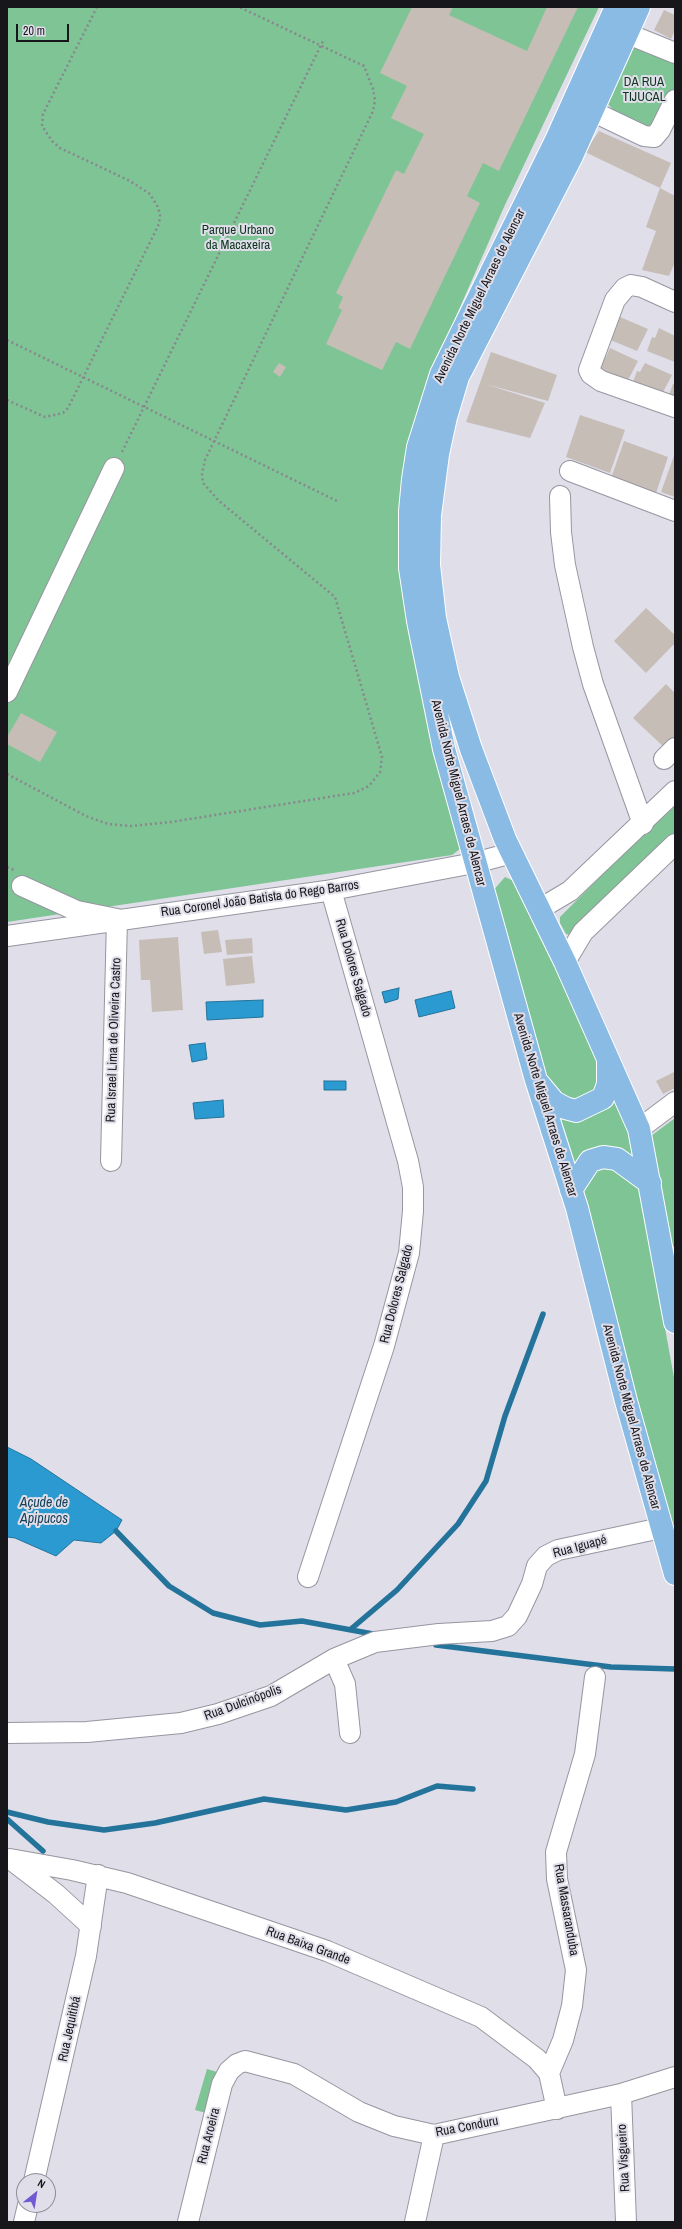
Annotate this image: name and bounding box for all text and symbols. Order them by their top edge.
scale bar [18,16,71,42]
text: 20 m [23,23,45,39]
park label: DA RUA TIJUCAL [622,75,666,106]
street label: Avenida Norte Miguel Arraes de Alencar [431,207,529,385]
park label: Parque Urbano da Macaxeira [202,223,274,254]
street label: Avenida Norte Miguel Arraes de Alencar [427,698,489,888]
street label: Rua Coronel João Batista do Rego Barros [160,877,360,921]
street label: Rua Dolores Salgado [332,917,374,1019]
street label: Rua Israel Lima de Oliveira Castro [103,957,125,1123]
street label: Avenida Norte Miguel Arraes de Alencar [510,1011,580,1199]
street label: Rua Dolores Salgado [377,1243,417,1345]
street label: Avenida Norte Miguel Arraes de Alencar [599,1323,663,1511]
water label: Açude de Apipucos [20,1495,68,1528]
street label: Rua Iguapé [551,1532,609,1562]
street label: Rua Dulcinópolis [202,1682,284,1724]
street label: Rua Massaranduba [550,1863,582,1957]
street label: Rua Baixa Grande [264,1924,352,1968]
street label: Rua Jequitibá [55,1995,85,2063]
street label: Rua Aroeira [194,2106,224,2166]
street label: Rua Conduru [434,2113,500,2141]
street label: Rua Visgueiro [614,2124,634,2192]
north arrow [16,2173,56,2213]
text: N [35,2176,48,2191]

